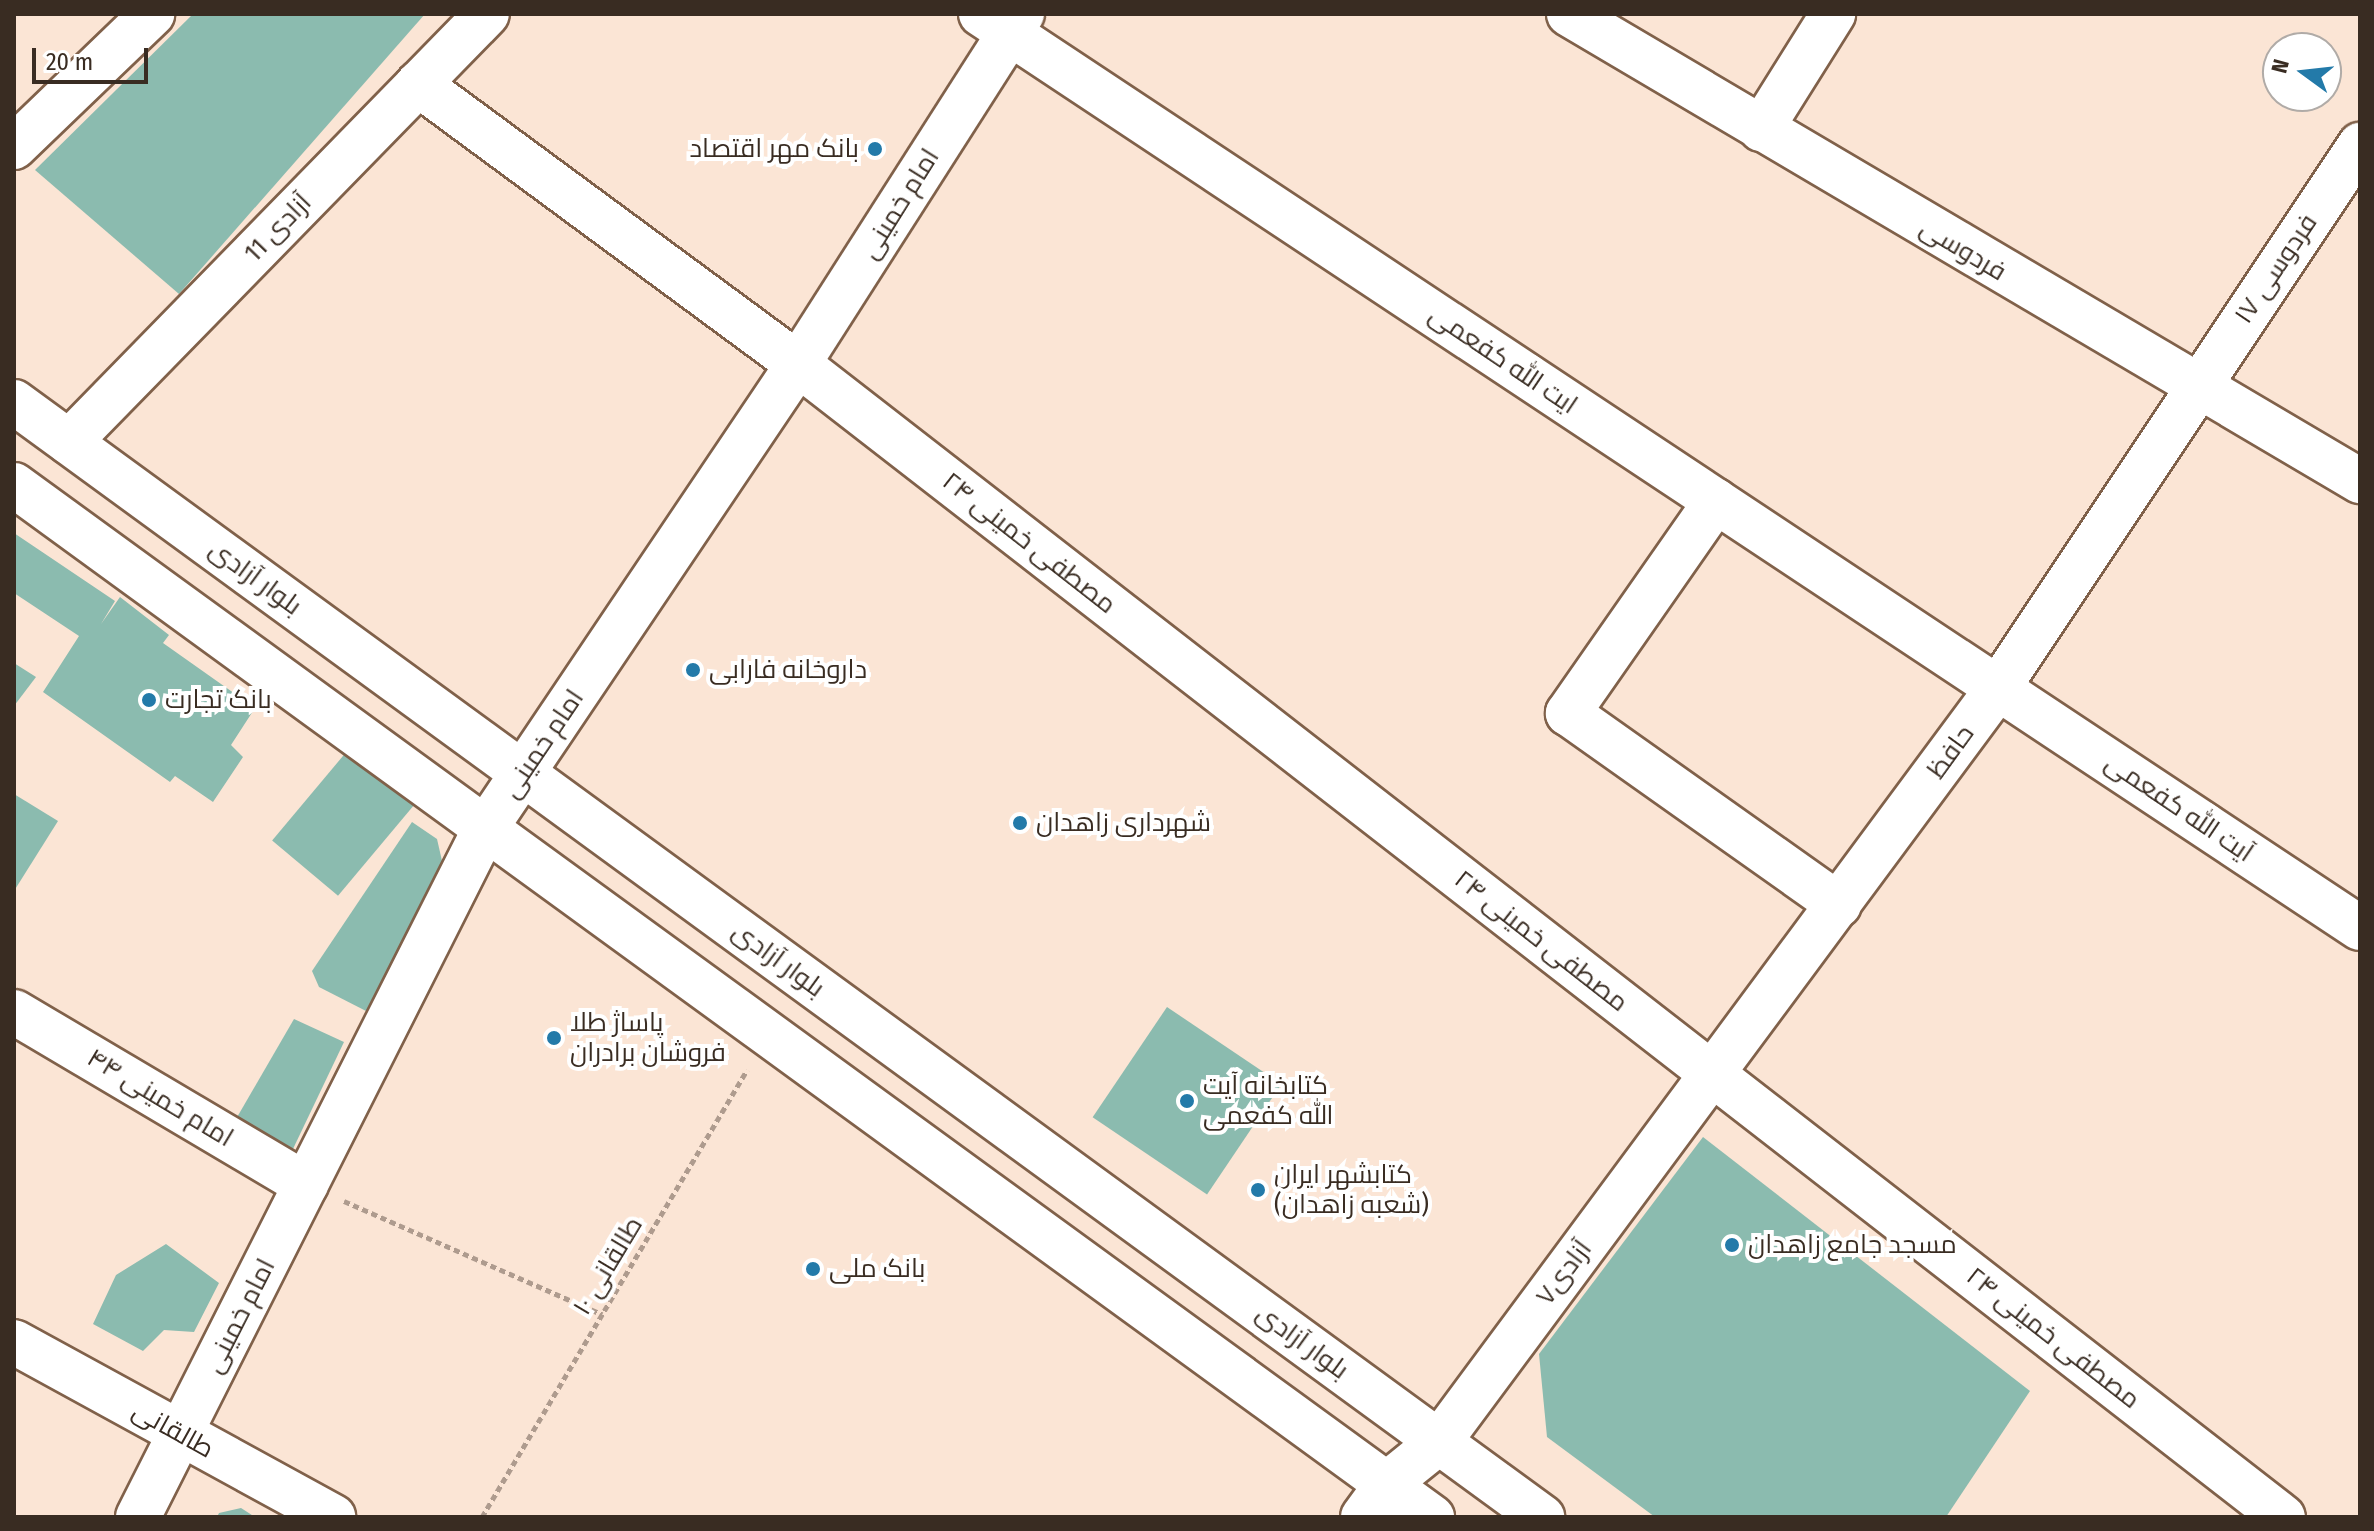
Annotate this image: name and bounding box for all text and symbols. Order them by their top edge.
scale bar [36,32,152,82]
north arrow [2262,32,2342,112]
text: 20 m [46,48,93,76]
text: N [2266,56,2295,76]
place label: بانک مهر اقتصاد [690,133,859,165]
marker: بانک مهر اقتصاد [866,140,884,158]
street label: امام خمینی [854,143,946,265]
street label: آزادی 11 [238,187,318,269]
street label: فردوسی ۱۷ [2228,208,2324,330]
street label: فردوسی [1914,212,2012,288]
street label: ایت الله کفعمی [1423,299,1583,421]
street label: مصطفی خمینی ۲۴ [936,466,1122,620]
street label: بلوار آزادی [203,534,307,622]
place label: داروخانه فارابی [709,654,867,686]
marker: داروخانه فارابی [684,661,702,679]
place label: بانک تجارت [165,684,272,716]
street label: امام خمینی [495,684,591,804]
marker: بانک تجارت [140,691,158,709]
street label: حافظ [1921,719,1981,785]
street label: آیت الله کفعمی [2099,747,2259,869]
place label: شهرداری زاهدان [1036,807,1211,839]
marker: شهرداری زاهدان [1011,814,1029,832]
street label: مصطفی خمینی ۲۴ [1448,864,1634,1018]
street label: بلوار آزادی [726,916,830,1004]
place label: پاساژ طلا فروشان برادران [570,1007,726,1068]
marker: پاساژ طلا فروشان برادران [545,1029,563,1047]
street label: امام خمینی ۴۴ [81,1042,239,1154]
place label: کتابخانه آیت الله کفعمی [1203,1070,1333,1132]
marker: کتابخانه آیت الله کفعمی [1178,1092,1196,1110]
place label: کتابشهر ایران (شعبه زاهدان) [1274,1159,1429,1220]
marker: کتابشهر ایران (شعبه زاهدان) [1249,1181,1267,1199]
street label: طالقانی ۱۰ [567,1211,649,1321]
place label: مسجد جامع زاهدان [1748,1229,1957,1261]
street label: آزادی۷ [1530,1234,1598,1312]
marker: مسجد جامع زاهدان [1723,1236,1741,1254]
place label: بانک ملی [829,1253,926,1285]
street label: امام خمینی [198,1254,282,1378]
marker: بانک ملی [804,1260,822,1278]
street label: مصطفی خمینی ۲۴ [1960,1261,2146,1415]
street label: بلوار آزادی [1250,1298,1354,1386]
street label: طالقانی [127,1395,219,1465]

